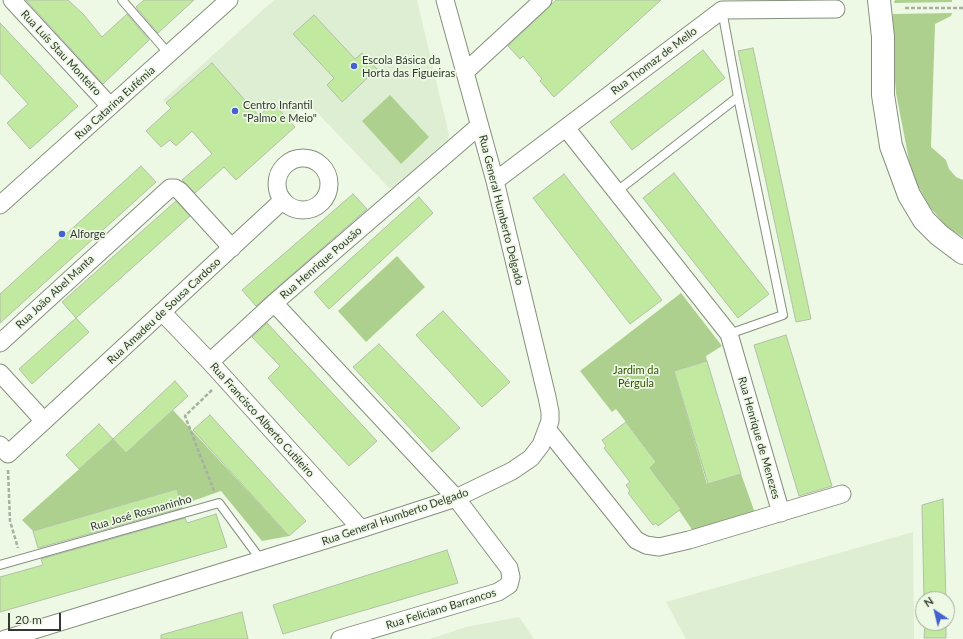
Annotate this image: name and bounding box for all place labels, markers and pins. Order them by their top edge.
place label: Escola Básica da Horta das Figueiras [362,53,455,79]
marker: Escola Básica da Horta das Figueiras [349,61,359,71]
place label: Centro Infantil "Palmo e Meio" [243,98,317,124]
marker: Centro Infantil "Palmo e Meio" [230,106,240,116]
place label: Alforge [70,227,105,241]
marker: Alforge [57,229,67,239]

